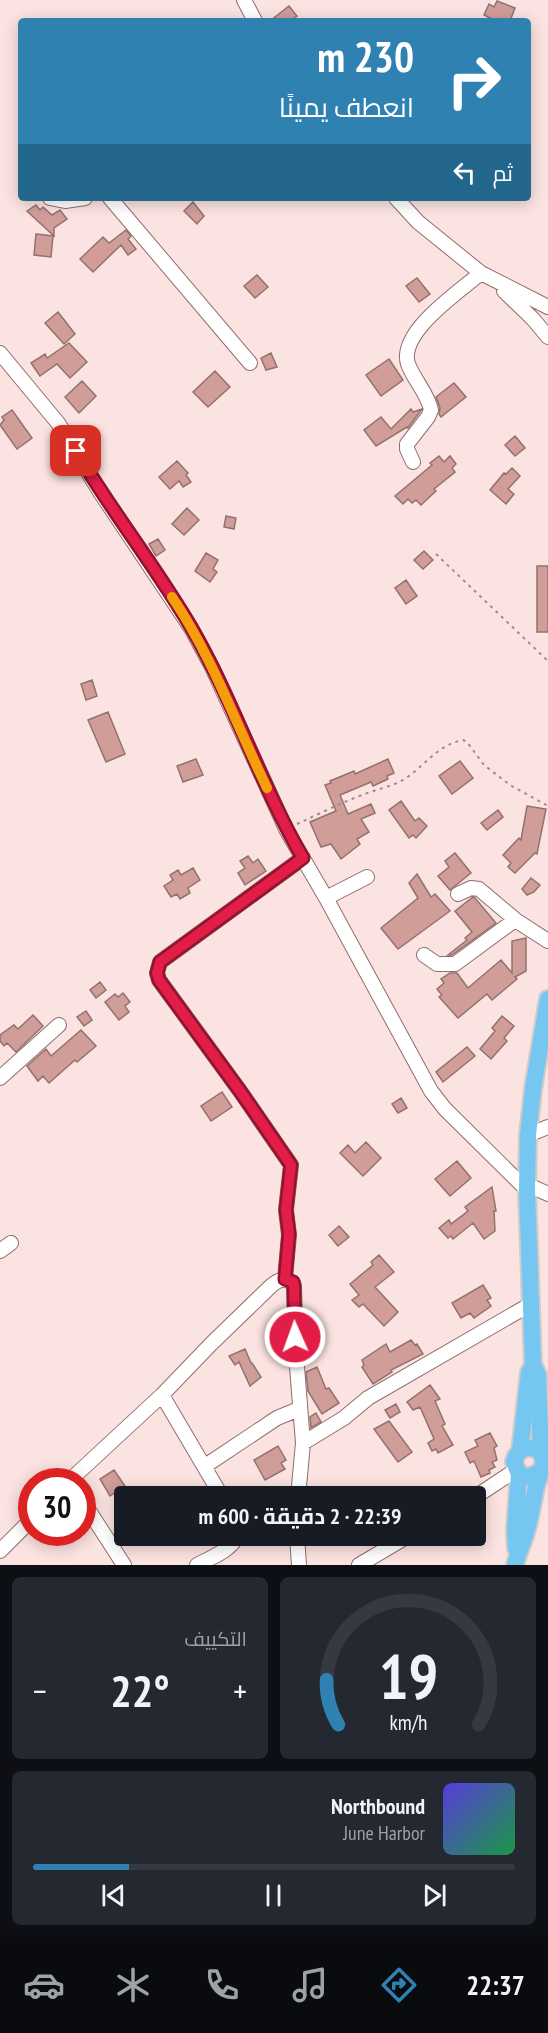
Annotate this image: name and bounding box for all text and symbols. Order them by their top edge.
text: 230 m [317,29,414,84]
icon: right [435,42,513,120]
text: انعطف يمينًا [279,90,414,124]
icon: left [448,156,481,189]
text: ثم [493,159,513,187]
pin [50,425,101,476]
icon: arrive [59,434,92,467]
position arrow [263,1305,327,1369]
speed limit sign: 30 [18,1468,96,1546]
text: 22:39 · 2 دقيقة · 600 m [199,1502,401,1530]
text: التكييف [184,1626,247,1652]
text: 19 [378,1635,438,1716]
text: 22° [110,1661,170,1719]
text: − [33,1669,47,1712]
text: + [233,1669,247,1712]
text: km/h [389,1708,427,1736]
text: Northbound [331,1792,425,1820]
text: June Harbor [343,1820,425,1846]
icon: previous [97,1879,130,1912]
icon: pause [257,1879,290,1912]
icon: next [418,1879,451,1912]
icon: car [23,1964,65,2006]
icon: climate [112,1964,154,2006]
icon: phone [201,1964,243,2006]
icon: music [289,1964,331,2006]
icon: directions [378,1964,420,2006]
text: 22:37 [466,1968,525,2002]

